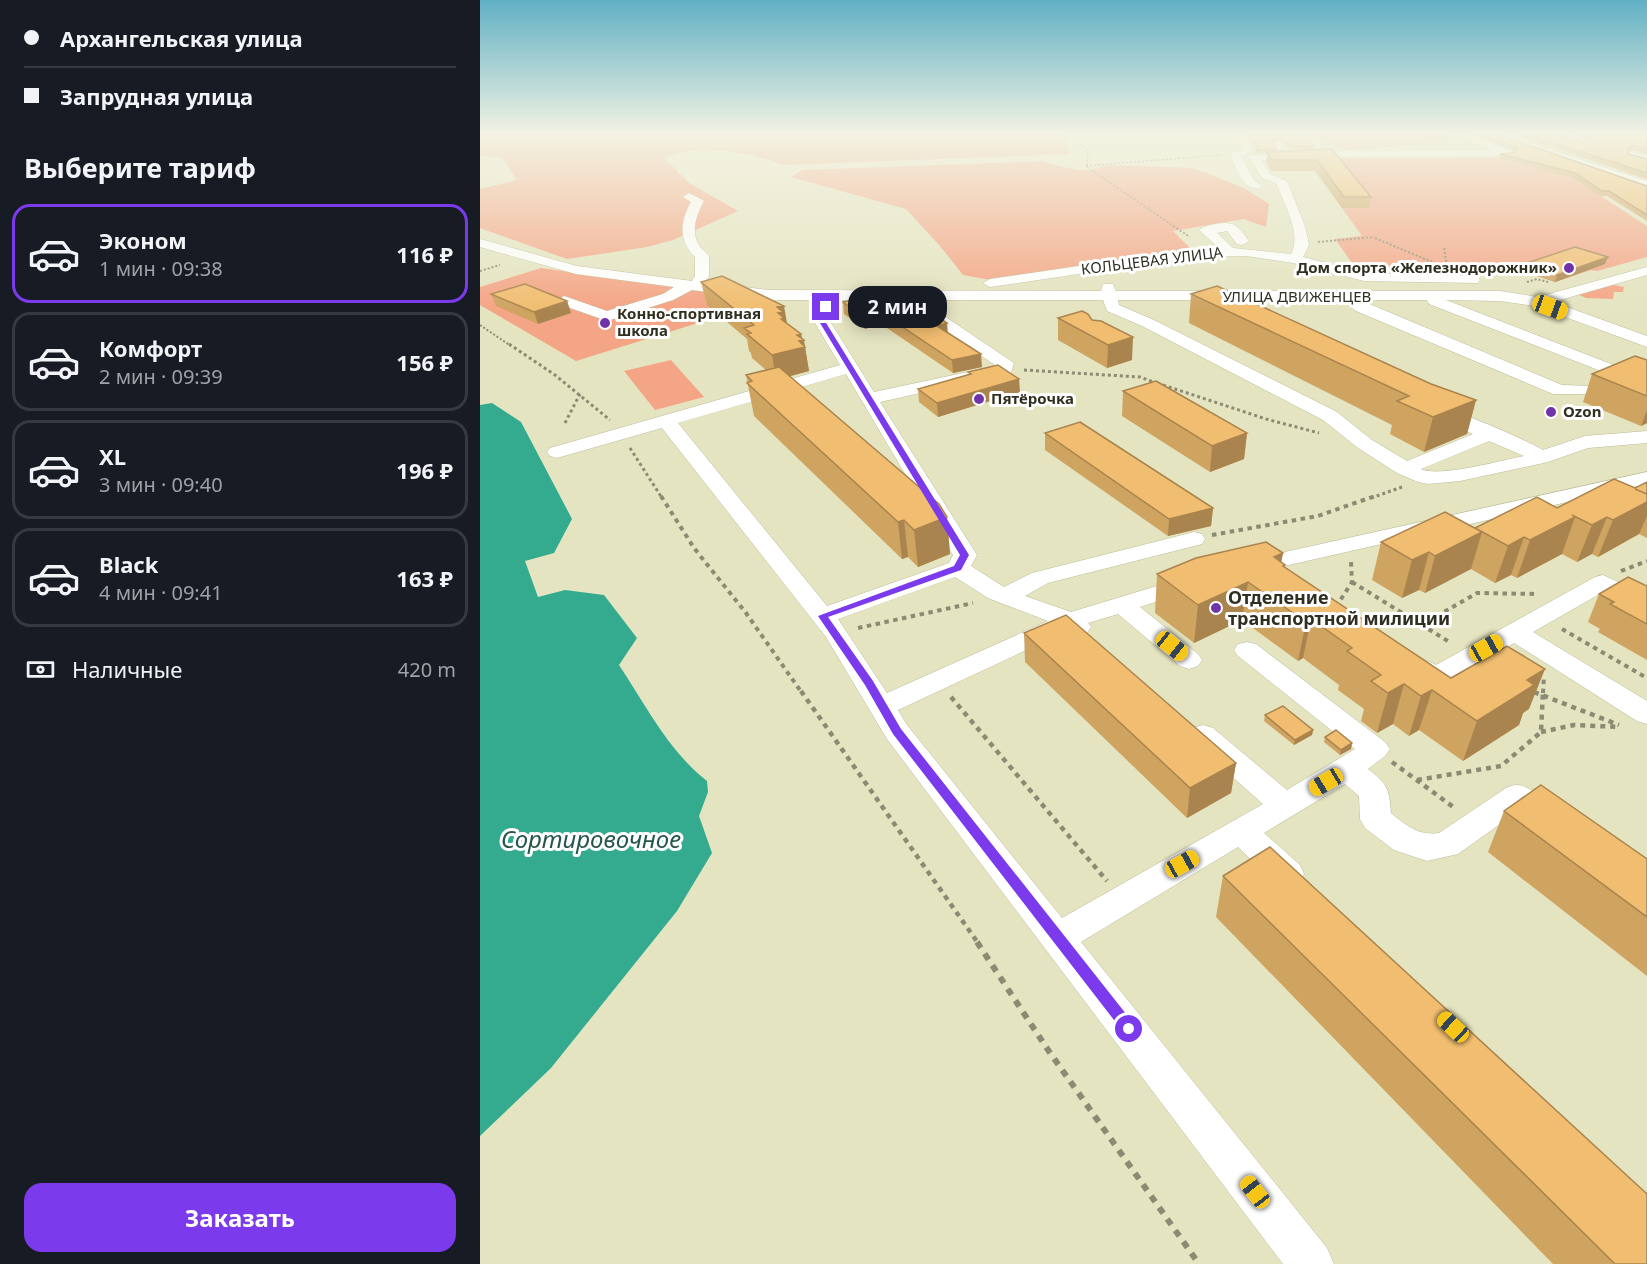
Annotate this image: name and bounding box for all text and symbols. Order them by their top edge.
text: Архангельская улица [60,23,303,53]
text: Запрудная улица [60,81,253,111]
text: Выберите тариф [24,149,256,186]
text: Эконом [99,225,187,255]
icon: car [27,227,81,281]
text: 116 ₽ [396,239,453,269]
street label: КОЛЬЦЕВАЯ УЛИЦА [1080,241,1224,279]
text: 1 мин · 09:38 [99,255,223,282]
place label: Дом спорта «Железнодорожник» [1297,257,1557,277]
marker: Дом спорта «Железнодорожник» [1562,261,1576,275]
callout: 2 мин [847,286,946,328]
street label: УЛИЦА ДВИЖЕНЦЕВ [1223,286,1371,306]
car [1530,292,1570,322]
route end [812,293,839,320]
text: 2 мин [868,293,927,320]
place label: Конно-спортивная школа [617,303,761,340]
marker: Конно-спортивная школа [598,316,612,330]
text: Комфорт [99,333,202,363]
icon: car [27,335,81,389]
text: 156 ₽ [396,347,453,377]
text: 2 мин · 09:39 [99,363,223,390]
place label: Пятёрочка [991,388,1074,408]
marker: Пятёрочка [972,392,986,406]
place label: Ozon [1563,401,1601,421]
marker: Ozon [1544,405,1558,419]
text: XL [99,441,126,471]
icon: car [27,443,81,497]
text: 196 ₽ [396,455,453,485]
text: 3 мин · 09:40 [99,471,223,498]
text: Black [99,549,158,579]
icon: car [27,551,81,605]
text: 163 ₽ [396,563,453,593]
text: 4 мин · 09:41 [99,579,223,606]
place label: Отделение транспортной милиции [1228,585,1450,630]
marker: Отделение транспортной милиции [1209,601,1223,615]
car [1152,628,1192,664]
car [1466,631,1506,665]
icon: cash [24,653,57,686]
text: Наличные [72,654,182,684]
text: 420 m [398,656,456,683]
car [1306,765,1346,799]
water label: Сортировочное [501,822,681,855]
car [1162,847,1202,881]
car [1434,1008,1472,1046]
route start [1115,1015,1142,1042]
car [1237,1172,1273,1212]
button: Заказать [24,1183,456,1252]

